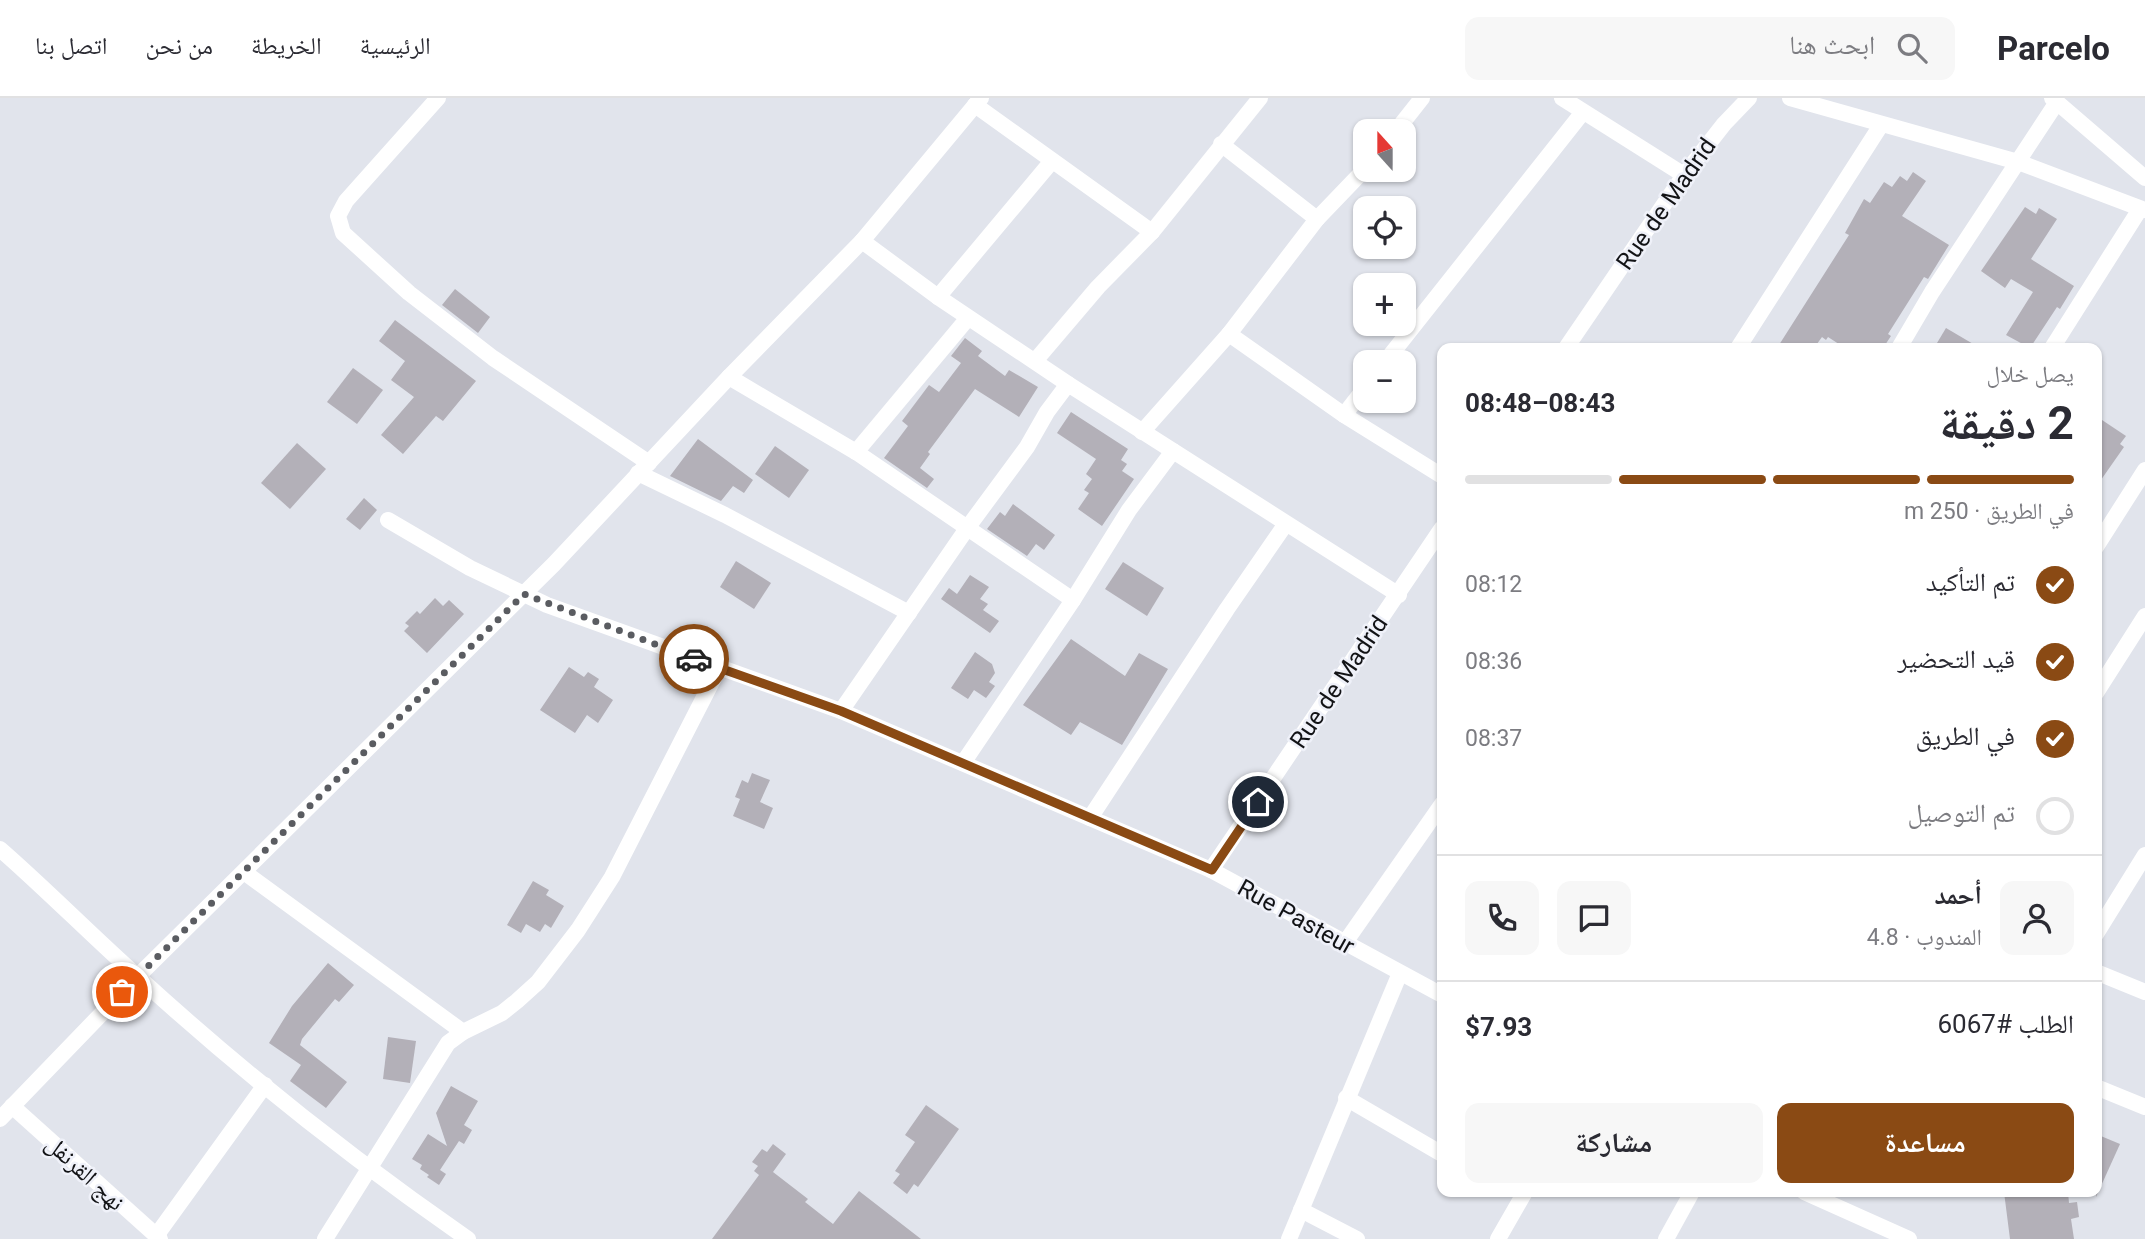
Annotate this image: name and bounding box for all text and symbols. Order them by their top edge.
search box [1465,17,1955,80]
icon: search [1893,29,1931,67]
text: Parcelo [1997,29,2110,68]
text: ابحث هنا [1789,30,1875,60]
text: اتصل بنا [35,32,107,60]
text: من نحن [145,32,213,60]
text: الخريطة [251,32,322,60]
text: الرئيسية [360,32,431,60]
north arrow [1353,119,1416,182]
map controls [1353,119,1416,413]
street label: Rue de Madrid [1610,133,1722,275]
button: locate [1353,196,1416,259]
button: + [1353,273,1416,336]
button: − [1353,350,1416,413]
text: يصل خلال [1987,361,2074,388]
text: 08:43–08:48 [1465,388,1615,418]
text: 2 دقيقة [1940,396,2074,450]
text: في الطريق · 250 m [1904,498,2074,525]
icon: check [2036,566,2074,604]
text: تم التأكيد [1926,567,2015,597]
text: 08:12 [1465,571,1522,598]
street label: Rue de Madrid [1284,610,1394,754]
courier [659,624,729,694]
icon: car [675,640,713,678]
icon: check [2036,643,2074,681]
text: قيد التحضير [1897,644,2015,674]
text: 08:36 [1465,648,1522,675]
icon: check [2036,720,2074,758]
text: في الطريق [1916,721,2015,751]
text: 08:37 [1465,725,1522,752]
pin [1228,772,1288,832]
icon: home [1239,783,1277,821]
text: تم التوصيل [1908,798,2015,828]
street label: Rue Pasteur [1233,873,1359,961]
text: أحمد [1934,880,1982,910]
button: phone [1465,881,1539,955]
button: chat [1557,881,1631,955]
button: person [2000,881,2074,955]
text: المندوب · 4.8 [1867,924,1982,951]
pin [92,962,152,1022]
icon: bag [103,973,141,1011]
text: الطلب #6067 [1937,1009,2074,1039]
text: $7.93 [1465,1012,1532,1042]
button: مشاركة [1465,1103,1763,1183]
button: مساعدة [1777,1103,2074,1183]
street label: نهج القرنفل [39,1129,130,1217]

